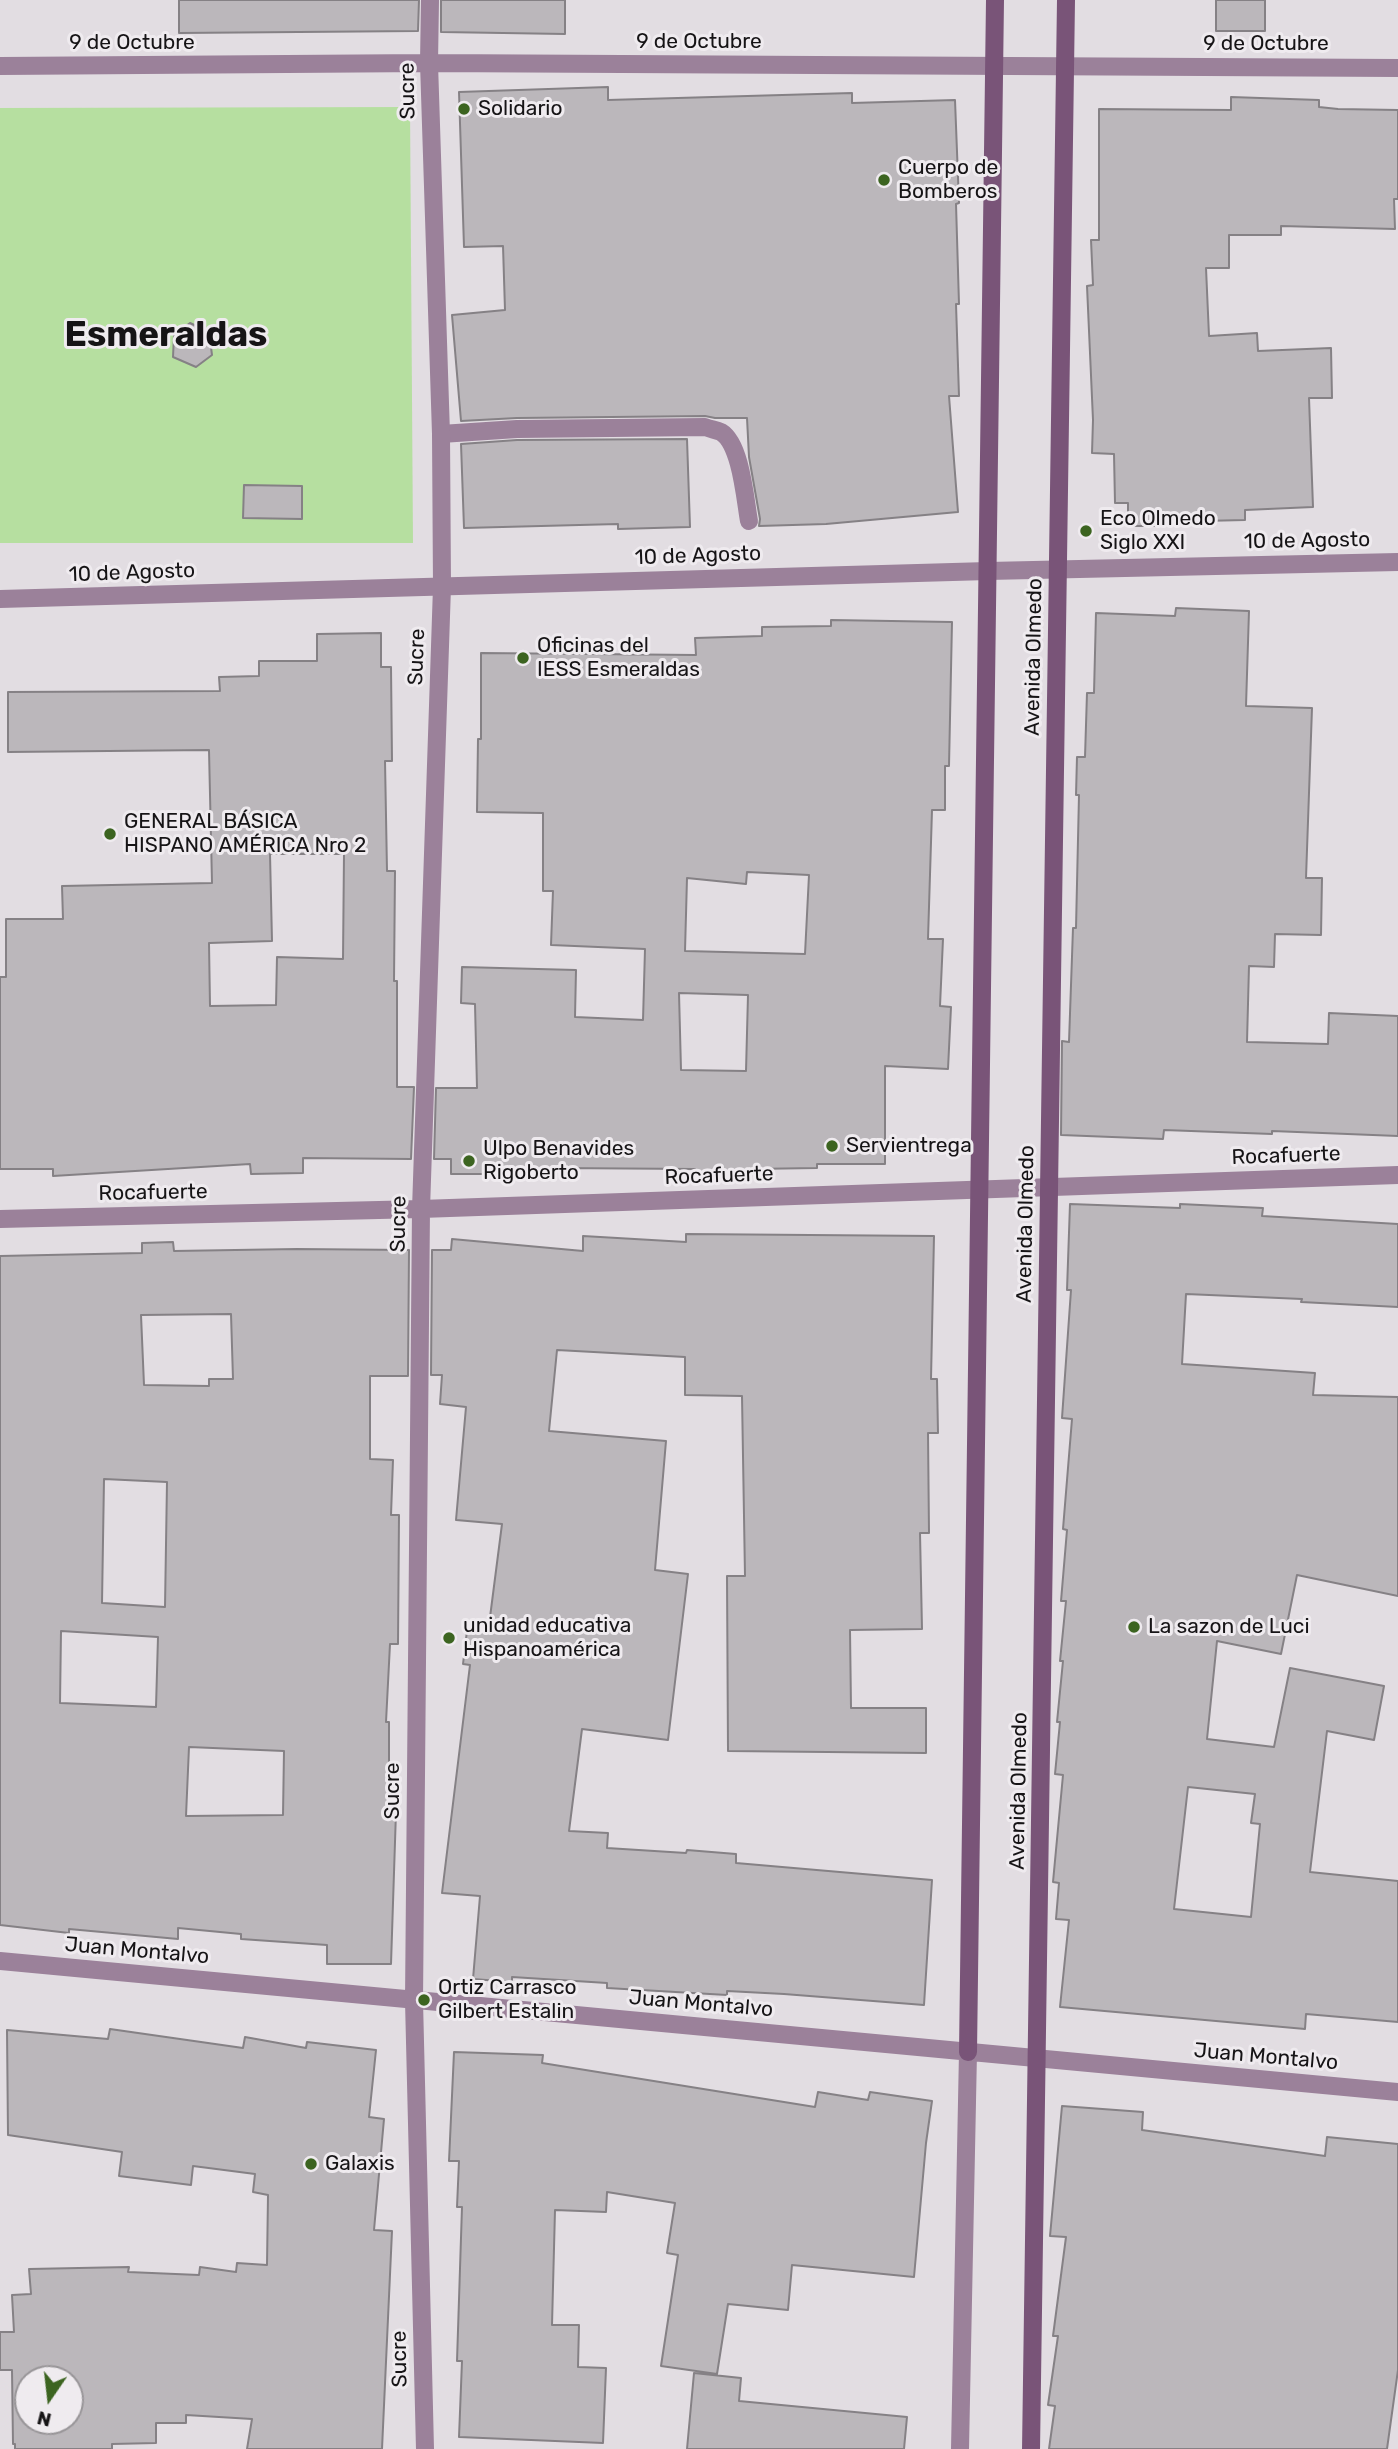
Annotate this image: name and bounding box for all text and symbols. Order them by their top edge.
street label: 9 de Octubre [636,29,762,55]
street label: 9 de Octubre [69,30,195,56]
street label: 9 de Octubre [1203,31,1329,57]
street label: Sucre [395,62,421,120]
place label: Solidario [478,96,563,122]
marker: Solidario [456,101,472,117]
place label: Cuerpo de Bomberos [898,155,998,205]
marker: Cuerpo de Bomberos [876,172,892,188]
district label: Esmeraldas [65,315,267,357]
place label: Eco Olmedo Siglo XXI [1100,506,1216,556]
marker: Eco Olmedo Siglo XXI [1078,523,1094,539]
street label: 10 de Agosto [1244,527,1370,555]
street label: 10 de Agosto [634,541,762,571]
street label: 10 de Agosto [68,558,196,588]
street label: Avenida Olmedo [1020,578,1048,736]
street label: Sucre [403,628,431,686]
place label: Oficinas del IESS Esmeraldas [537,633,700,683]
marker: Oficinas del IESS Esmeraldas [515,650,531,666]
place label: GENERAL BÁSICA HISPANO AMÉRICA Nro 2 [124,809,366,859]
marker: GENERAL BÁSICA HISPANO AMÉRICA Nro 2 [102,826,118,842]
place label: Servientrega [846,1133,972,1159]
place label: Ulpo Benavides Rigoberto [483,1136,634,1186]
marker: Servientrega [824,1138,840,1154]
street label: Rocafuerte [1231,1142,1341,1170]
street label: Avenida Olmedo [1012,1145,1040,1303]
marker: Ulpo Benavides Rigoberto [461,1153,477,1169]
street label: Rocafuerte [664,1162,774,1190]
street label: Rocafuerte [98,1179,208,1207]
street label: Sucre [386,1195,412,1253]
place label: unidad educativa Hispanoamérica [463,1613,631,1663]
place label: La sazon de Luci [1148,1614,1310,1640]
marker: La sazon de Luci [1126,1619,1142,1635]
marker: unidad educativa Hispanoamérica [441,1630,457,1646]
street label: Avenida Olmedo [1005,1712,1033,1870]
street label: Sucre [380,1763,406,1819]
street label: Juan Montalvo [64,1932,210,1970]
place label: Ortiz Carrasco Gilbert Estalin [438,1975,577,2025]
street label: Juan Montalvo [628,1985,774,2023]
marker: Ortiz Carrasco Gilbert Estalin [416,1992,432,2008]
street label: Juan Montalvo [1193,2038,1339,2076]
place label: Galaxis [325,2151,395,2177]
marker: Galaxis [303,2156,319,2172]
street label: Sucre [387,2330,413,2388]
north arrow [14,2365,84,2435]
text: N [35,2406,54,2432]

